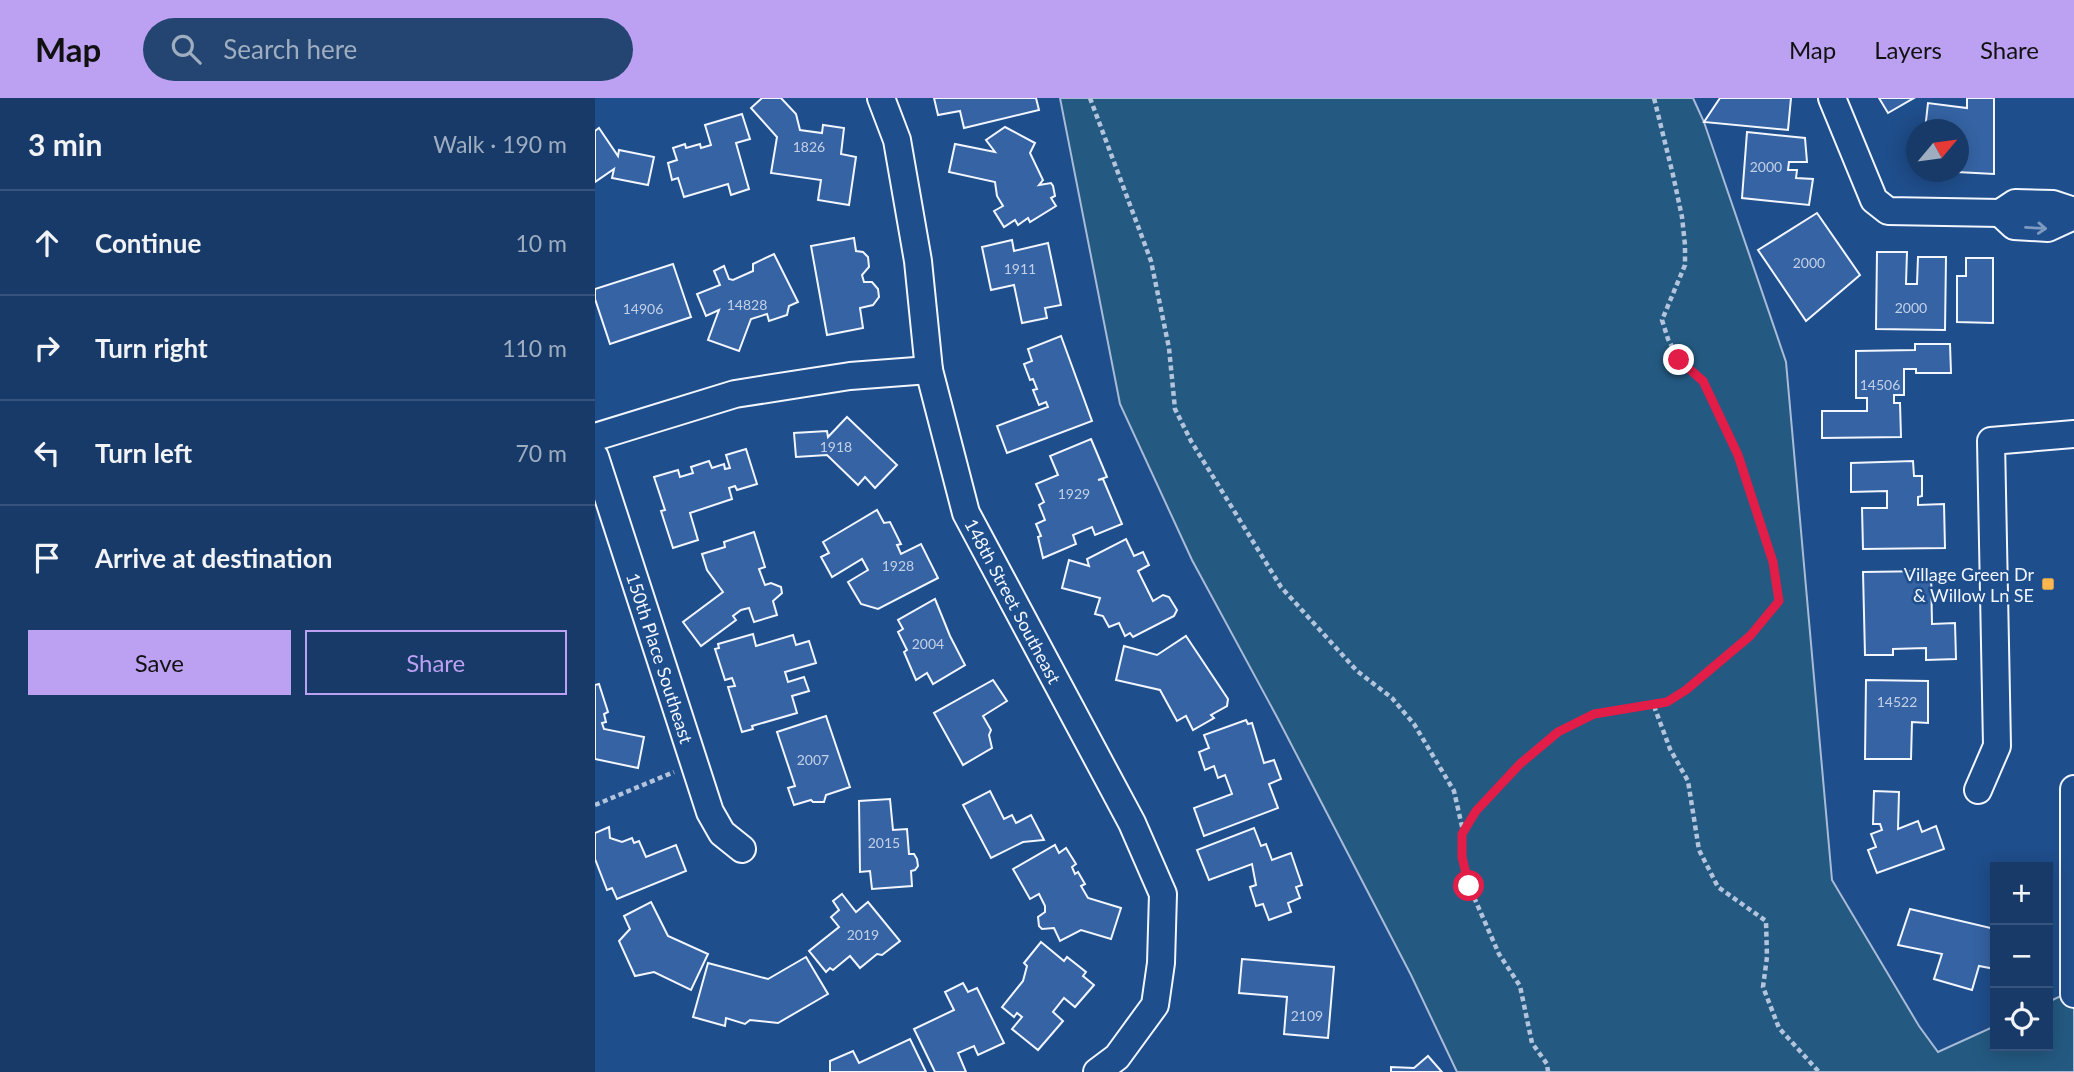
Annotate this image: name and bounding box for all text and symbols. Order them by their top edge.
search box [143,18,633,81]
text: Map [35,29,101,69]
icon: search [167,30,205,68]
text: Search here [223,33,357,65]
text: Map [1789,35,1836,64]
text: Layers [1874,35,1942,64]
text: Share [1980,35,2039,64]
north arrow [1906,119,1969,182]
text: 3 min [28,126,102,162]
text: Walk · 190 m [433,130,567,158]
house number: 1826 [793,138,825,155]
house number: 2000 [1750,158,1782,175]
one-way arrow [2024,221,2047,234]
icon: ahead [28,224,66,262]
text: Continue [95,227,201,259]
text: 10 m [516,229,567,257]
house number: 2000 [1793,254,1825,271]
house number: 1911 [1004,260,1036,277]
house number: 14828 [727,296,767,313]
house number: 2000 [1895,299,1927,316]
house number: 14906 [623,300,663,317]
icon: right [28,329,66,367]
text: Turn right [95,332,208,364]
text: 110 m [502,334,567,362]
route end [1663,344,1694,375]
house number: 14506 [1860,376,1900,393]
icon: left [28,434,66,472]
text: Turn left [95,437,192,469]
house number: 1918 [820,438,852,455]
text: 70 m [516,439,567,467]
house number: 1929 [1058,485,1090,502]
street label: 148th Street Southeast [960,515,1066,688]
icon: arrive [28,539,66,577]
text: Arrive at destination [95,542,332,574]
house number: 1928 [882,557,914,574]
place label: Village Green Dr & Willow Ln SE [1904,563,2034,606]
street label: 150th Place Southeast [622,570,698,747]
marker: Village Green Dr & Willow Ln SE [2040,576,2056,592]
button: Save [28,630,291,695]
button: Share [305,630,567,695]
house number: 2004 [912,635,944,652]
house number: 14522 [1877,693,1917,710]
house number: 2007 [797,751,829,768]
house number: 2015 [868,834,900,851]
map controls [1990,862,2053,1051]
button: + [1990,862,2053,925]
route start [1453,870,1484,901]
button: − [1990,925,2053,988]
house number: 2019 [847,926,879,943]
button: locate [1990,988,2053,1051]
house number: 2109 [1291,1007,1323,1024]

